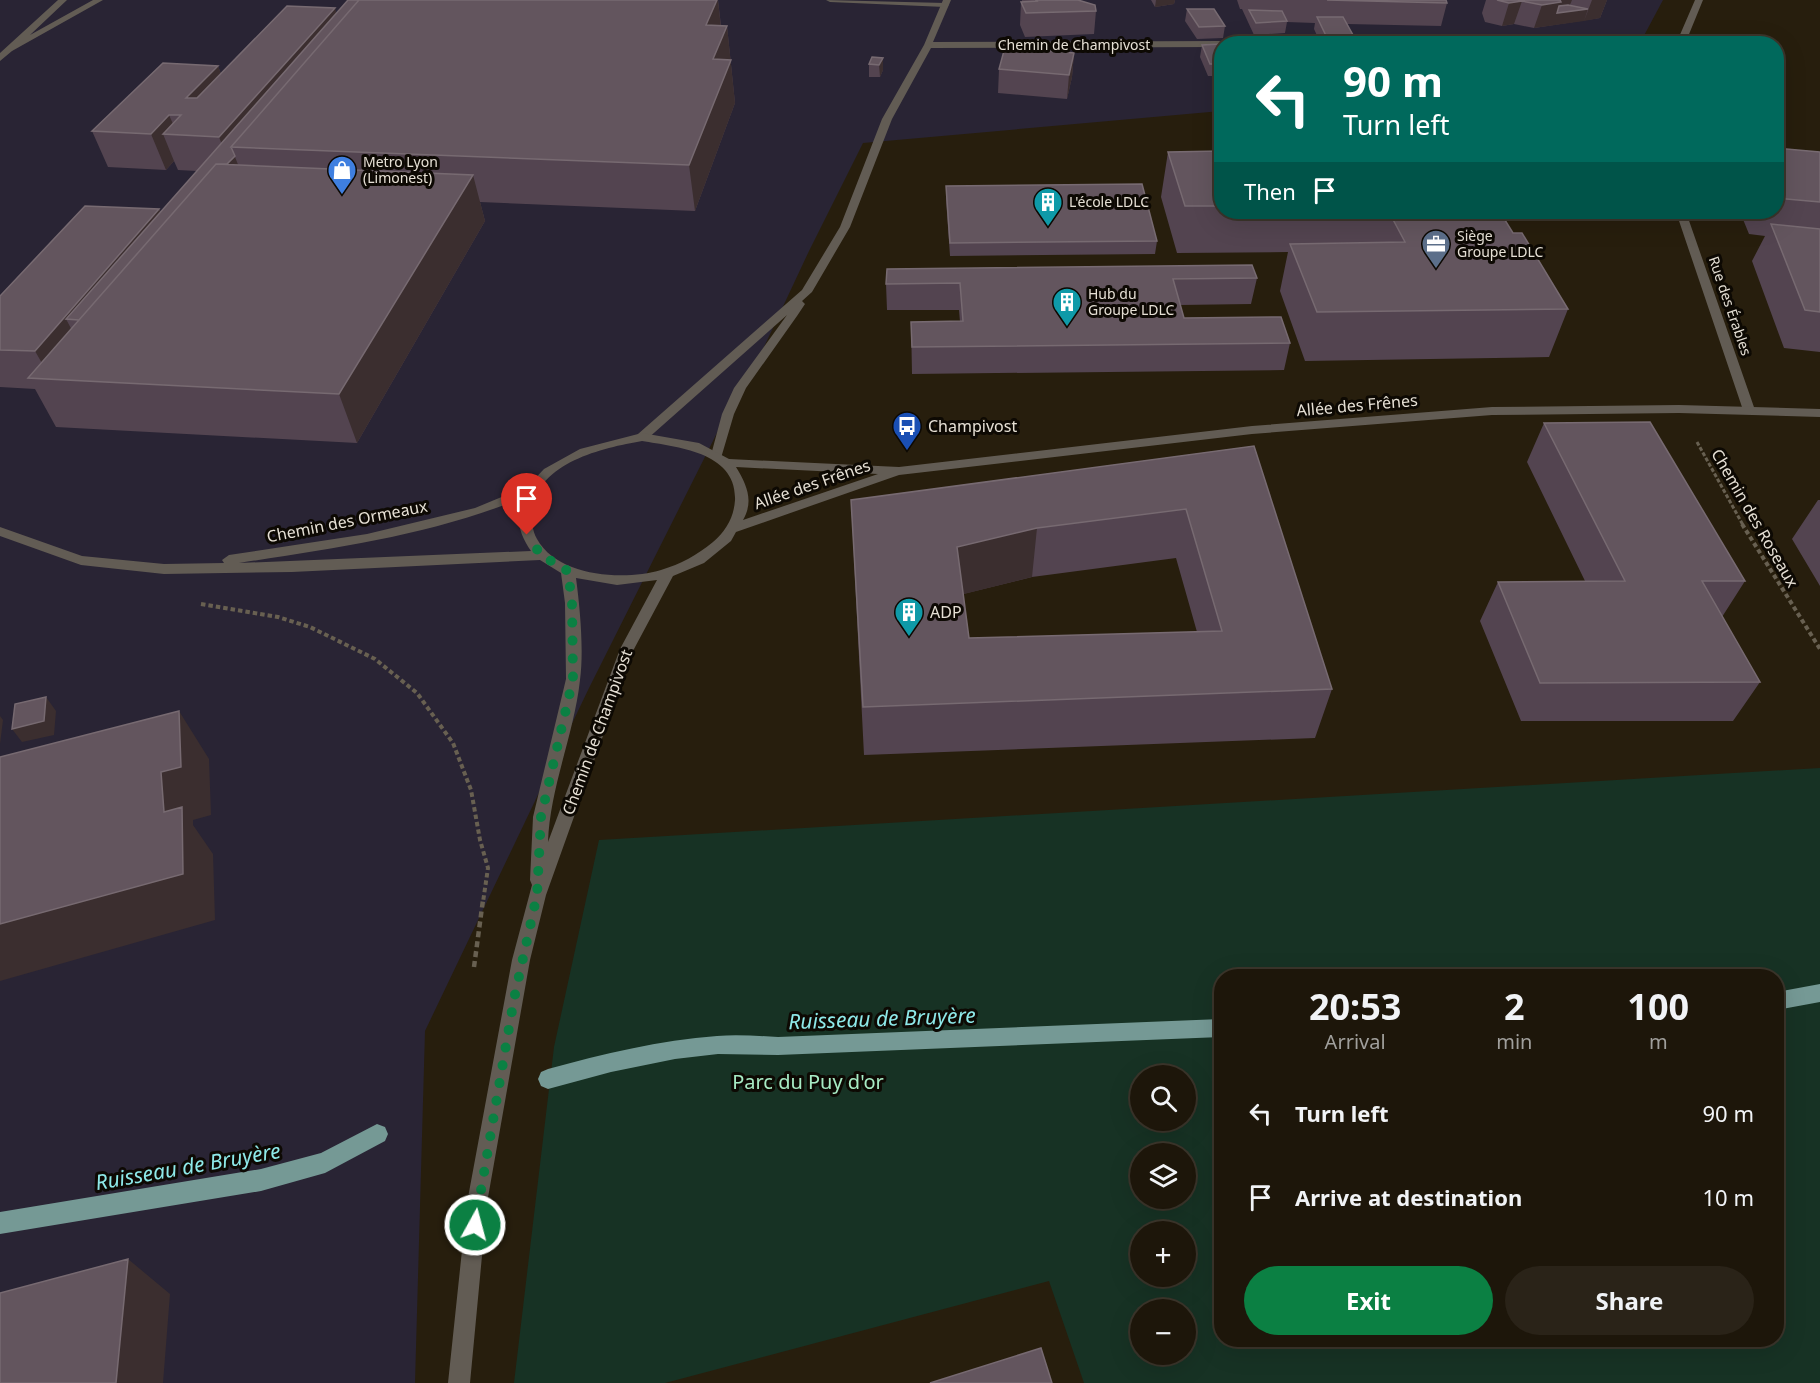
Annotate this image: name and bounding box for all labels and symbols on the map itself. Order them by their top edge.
street label: Chemin de Champivost [998,35,1150,54]
place label: Metro Lyon (Limonest) [363,152,438,187]
shop icon: Metro Lyon (Limonest) [326,154,358,196]
building icon: L'école LDLC [1032,186,1064,228]
place label: L'école LDLC [1069,192,1149,211]
place label: Siège Groupe LDLC [1457,226,1544,261]
office icon: Siège Groupe LDLC [1420,228,1452,270]
street label: Rue des Érables [1705,254,1756,358]
place label: Hub du Groupe LDLC [1088,284,1175,319]
building icon: Hub du Groupe LDLC [1051,286,1083,328]
street label: Allée des Frênes [1295,389,1419,421]
bus stop icon: Champivost [891,410,923,452]
place label: Champivost [928,415,1017,437]
street label: Chemin des Roseaux [1706,445,1804,592]
street label: Allée des Frênes [751,454,873,514]
pin [501,473,552,535]
street label: Chemin des Ormeaux [265,495,430,547]
building icon: ADP [893,596,925,638]
place label: ADP [930,601,962,623]
street label: Chemin de Champivost [557,646,637,818]
water label: Ruisseau de Bruyère [788,1001,976,1035]
park label: Parc du Puy d'or [732,1068,884,1095]
water label: Ruisseau de Bruyère [93,1136,283,1196]
position arrow [443,1193,507,1257]

